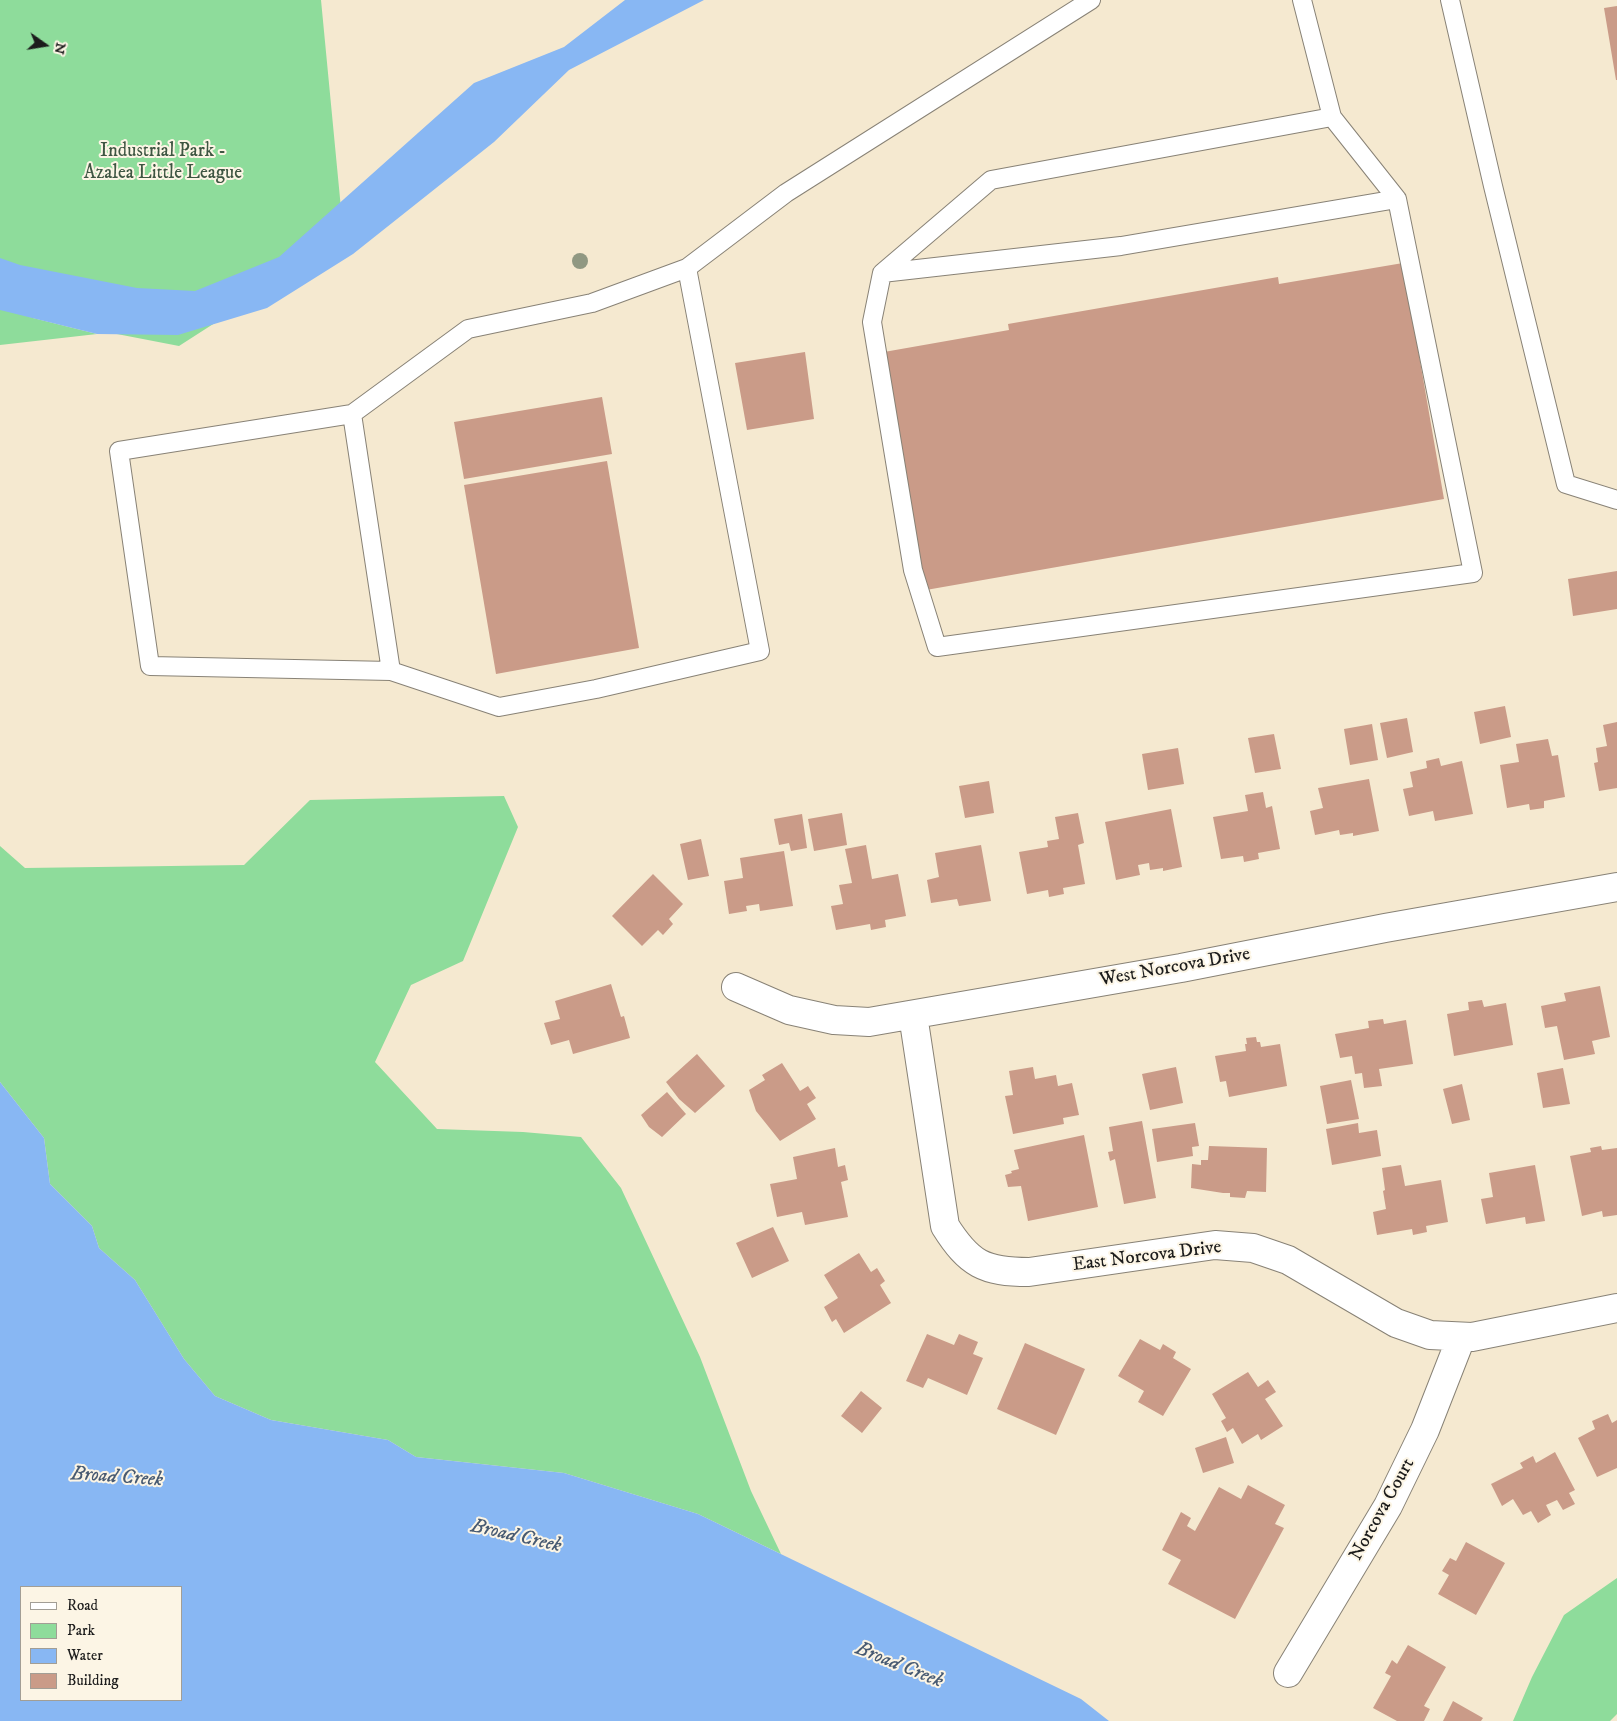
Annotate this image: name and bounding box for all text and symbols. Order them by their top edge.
north arrow [20,20,70,70]
text: N [50,41,70,56]
park label: Industrial Park - Azalea Little League [84,141,242,185]
street label: West Norcova Drive [1098,944,1252,992]
street label: East Norcova Drive [1071,1237,1223,1277]
street label: Norcova Court [1346,1455,1420,1565]
water label: Broad Creek [70,1463,164,1493]
water label: Broad Creek [468,1515,564,1559]
legend [20,1586,182,1701]
text: Road [67,1596,98,1615]
text: Park [67,1621,95,1640]
water label: Broad Creek [852,1638,946,1694]
text: Water [67,1646,103,1665]
text: Building [67,1671,119,1690]

